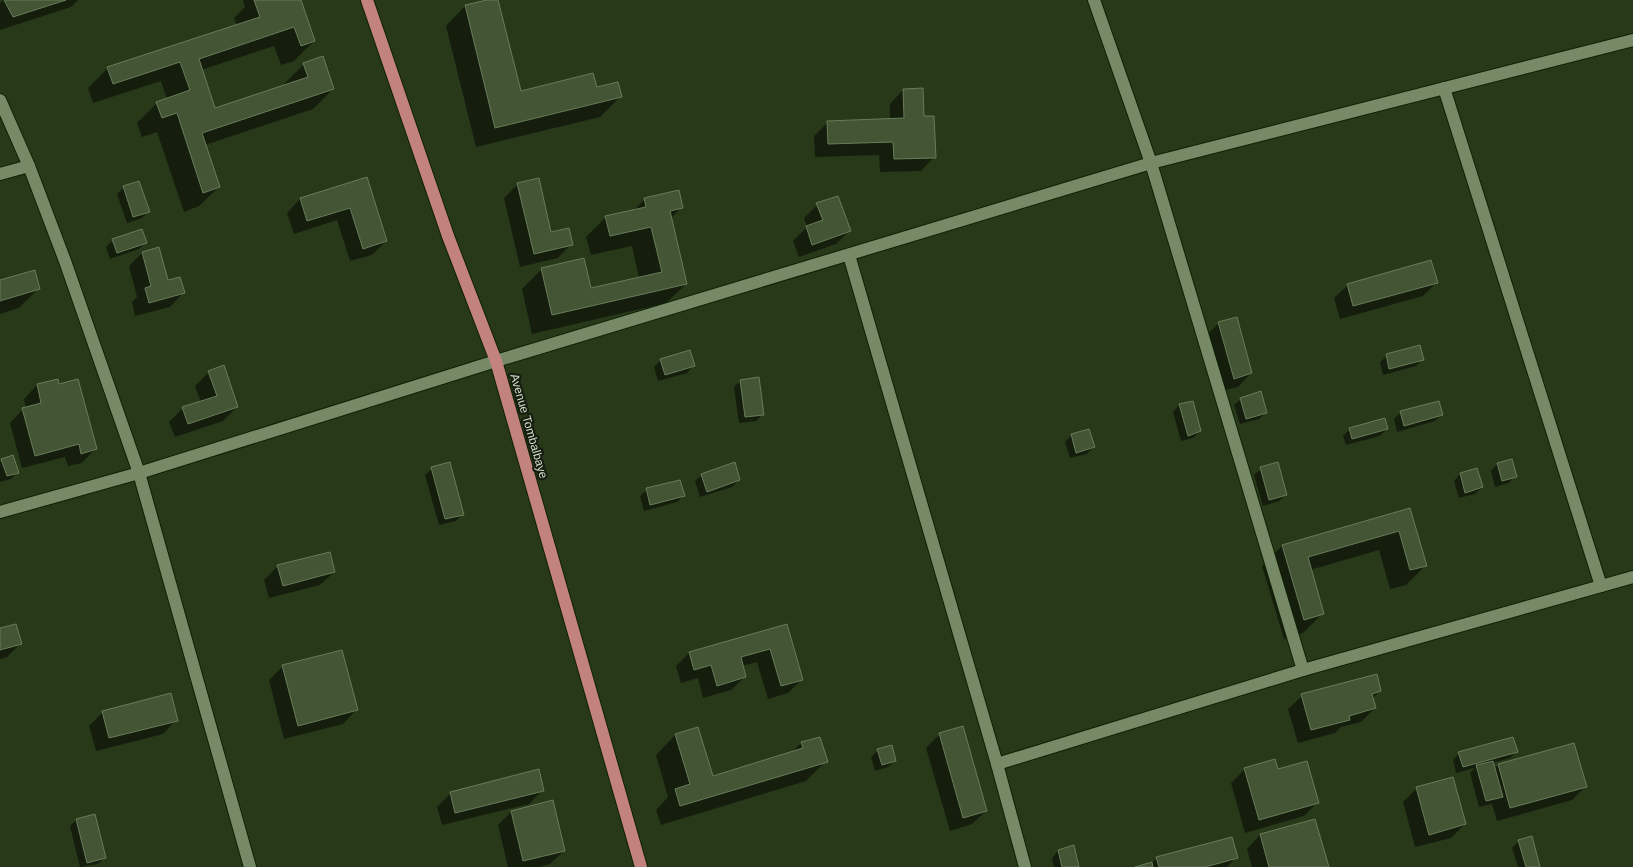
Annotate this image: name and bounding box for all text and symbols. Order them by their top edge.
street label: Avenue Tombalbaye [507,372,551,480]

